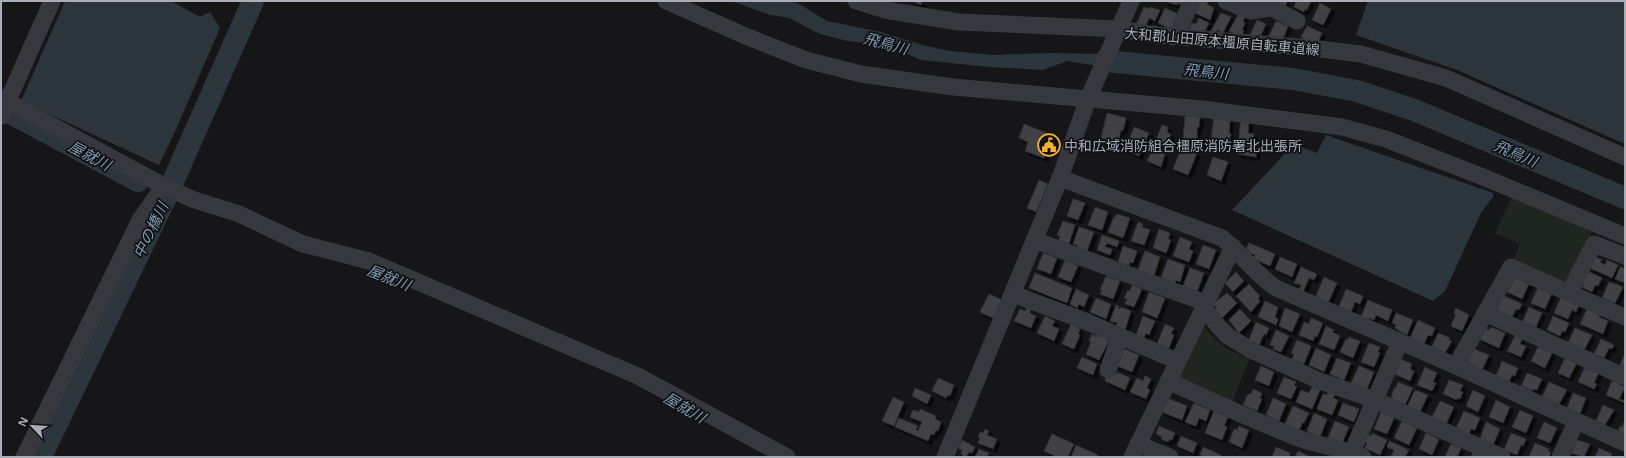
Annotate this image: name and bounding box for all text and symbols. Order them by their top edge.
street label: 大和郡山田原本橿原自転車道線 [1124,23,1320,59]
water label: 飛鳥川 [862,28,912,59]
water label: 飛鳥川 [1183,59,1231,84]
public building icon: 中和広域消防組合橿原消防署北出張所 [1036,132,1062,158]
water label: 飛鳥川 [1491,135,1542,172]
water label: 屋就川 [65,136,116,175]
place label: 中和広域消防組合橿原消防署北出張所 [1064,136,1302,155]
water label: 中の橋川 [128,197,173,261]
water label: 屋就川 [364,259,415,295]
water label: 屋就川 [661,387,711,428]
north arrow [12,406,52,446]
text: N [14,414,31,429]

